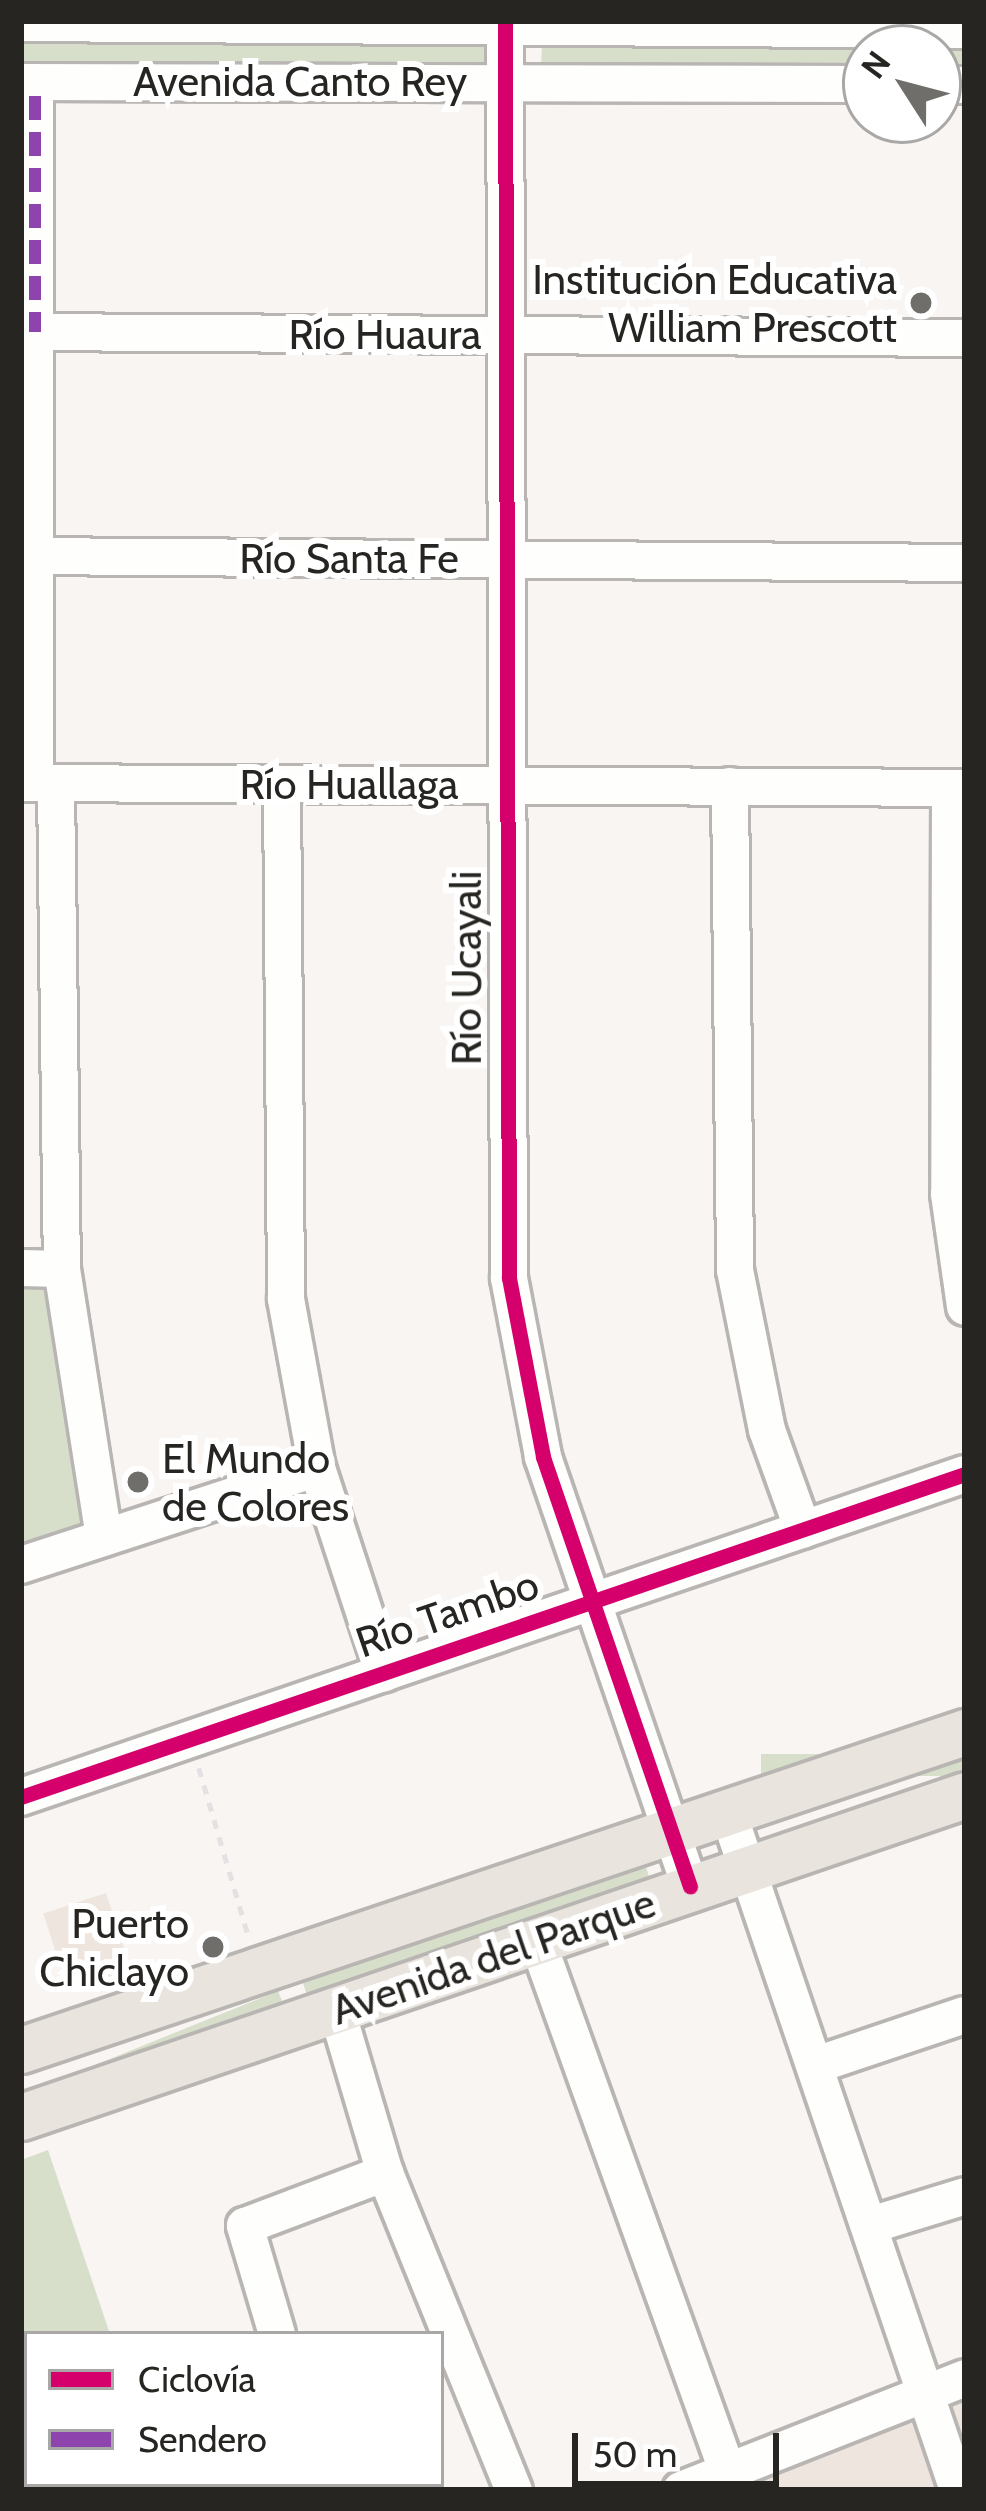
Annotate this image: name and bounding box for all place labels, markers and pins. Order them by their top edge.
place label: Institución Educativa William Prescott [532,254,897,352]
marker: Institución Educativa William Prescott [908,290,934,316]
place label: El Mundo de Colores [162,1433,349,1532]
marker: El Mundo de Colores [125,1469,151,1495]
place label: Puerto Chiclayo [39,1898,189,1996]
marker: Puerto Chiclayo [200,1934,226,1960]

